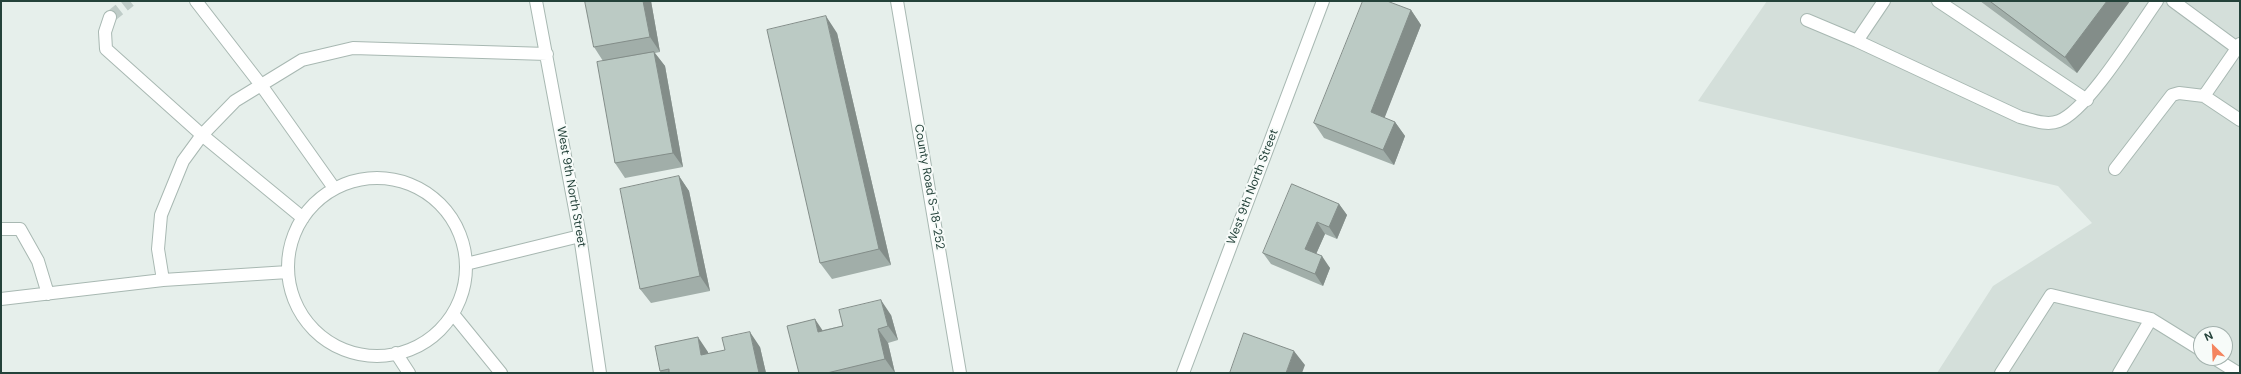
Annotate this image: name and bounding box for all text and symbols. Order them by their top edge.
street label: County Road S-18-252 [911,123,947,251]
street label: West 9th North Street [553,125,589,249]
street label: West 9th North Street [1224,127,1282,247]
north arrow [2193,326,2233,366]
text: N [2202,328,2215,344]

